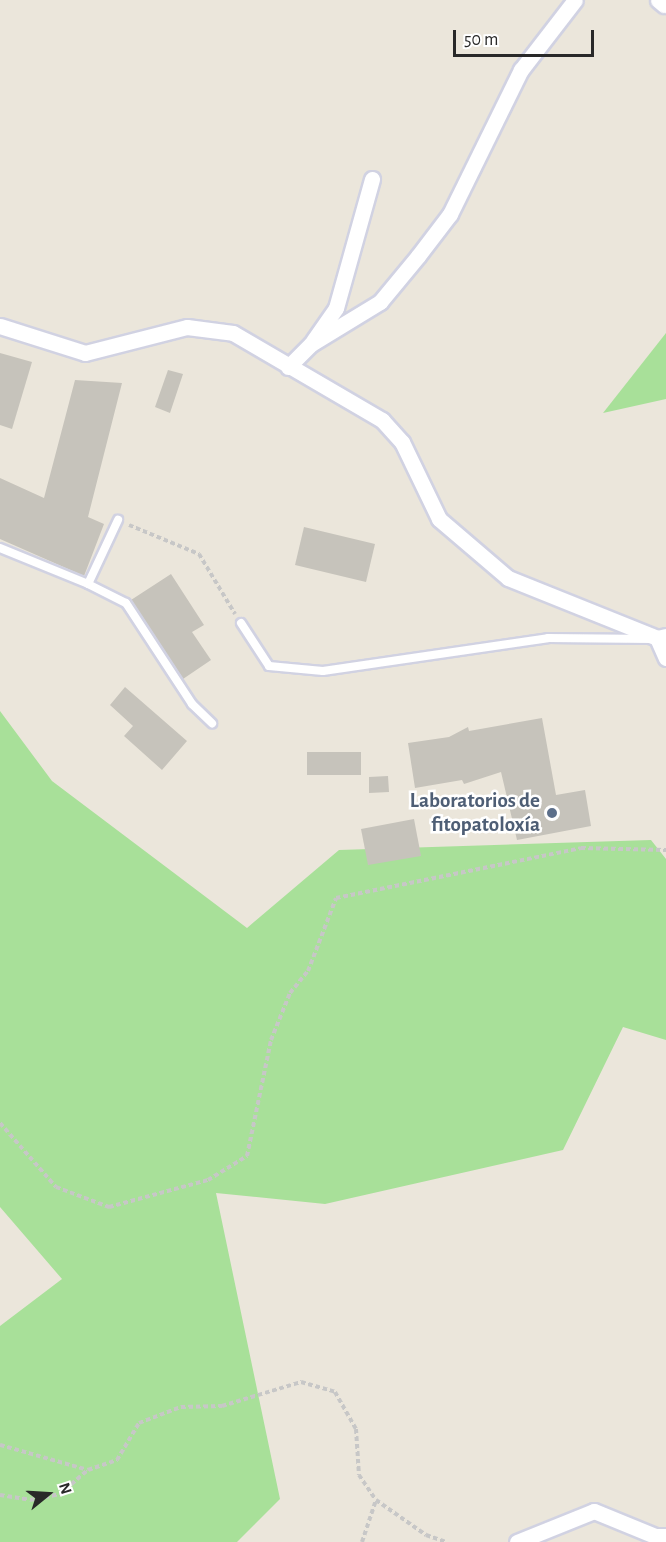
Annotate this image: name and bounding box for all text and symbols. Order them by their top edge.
scale bar [456,18,597,56]
text: 50 m [464,31,498,49]
place label: Laboratorios de fitopatoloxía [410,788,540,838]
marker: Laboratorios de fitopatoloxía [545,806,559,820]
north arrow [18,1464,78,1524]
text: N [56,1481,74,1496]

